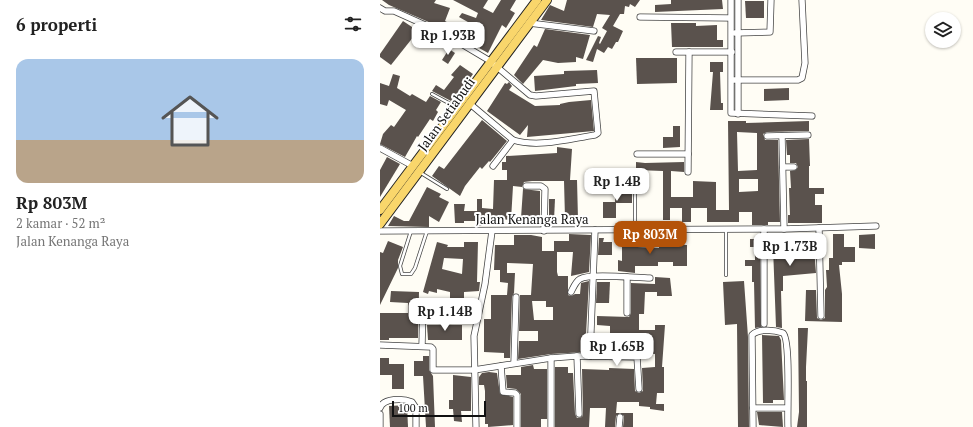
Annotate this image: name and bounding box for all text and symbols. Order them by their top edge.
map controls [925,12,961,48]
button: layers [925,12,961,48]
text: 6 properti [16,13,97,36]
icon: filters [342,13,364,35]
pin: Rp 1.93B [407,22,489,56]
text: Rp 1.93B [421,26,475,44]
street label: Jalan Setiabudi [413,74,479,154]
icon: home [154,85,226,157]
pin: Rp 1.4B [580,168,654,202]
text: Rp 1.4B [593,172,641,190]
text: Rp 803M [16,191,87,214]
street label: Jalan Kenanga Raya [475,210,589,228]
text: 2 kamar · 52 m² [16,214,105,232]
pin: Rp 803M [613,221,687,255]
text: Rp 803M [623,225,677,243]
text: Jalan Kenanga Raya [16,232,129,250]
pin: Rp 1.73B [749,233,831,267]
text: Rp 1.73B [763,237,817,255]
pin: Rp 1.14B [404,298,486,332]
text: Rp 1.14B [418,302,472,320]
pin: Rp 1.65B [576,333,658,367]
text: Rp 1.65B [590,337,644,355]
scale bar [392,399,486,418]
text: 100 m [398,401,428,415]

